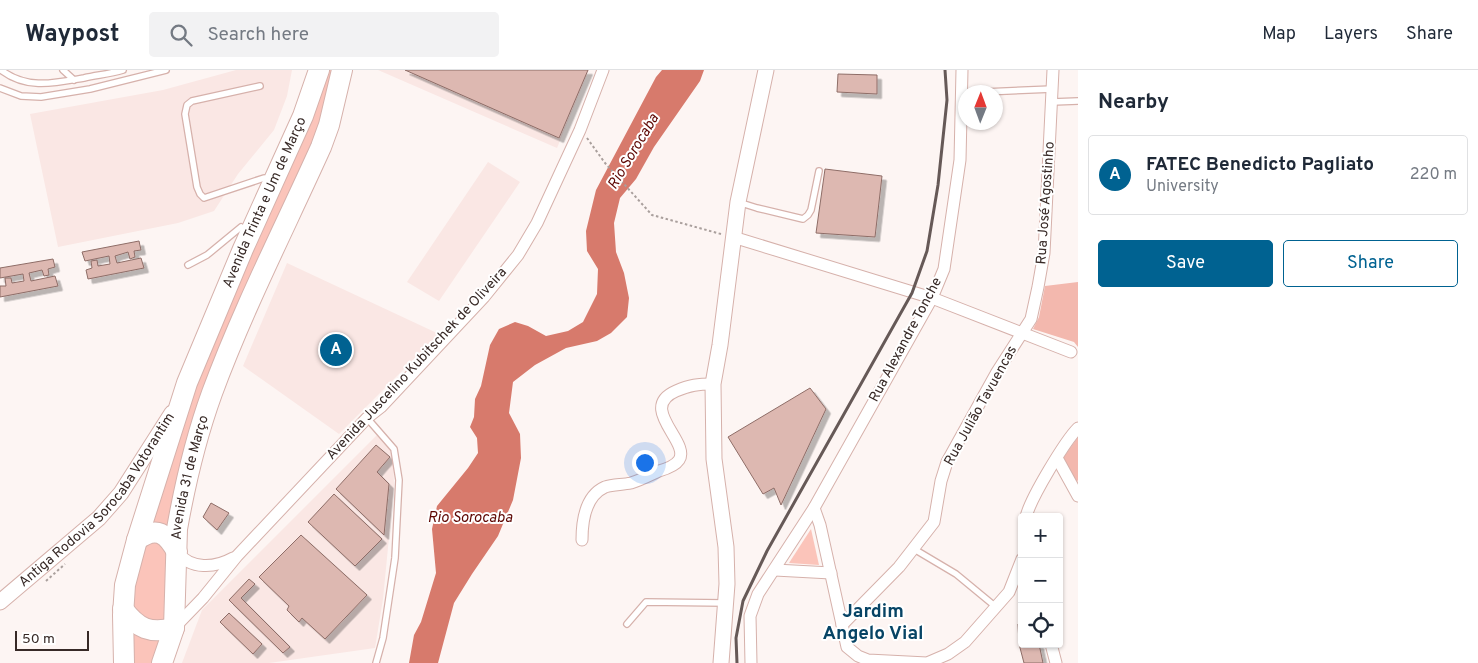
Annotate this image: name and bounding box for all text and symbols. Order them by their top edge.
search box [149,12,499,57]
text: Waypost [25,20,119,50]
icon: search [167,21,195,49]
text: Search here [207,23,309,47]
text: Map [1262,23,1296,46]
text: Layers [1324,23,1378,46]
text: Share [1406,23,1453,46]
north arrow [958,85,1003,130]
text: Nearby [1098,89,1169,116]
water label: Rio Sorocaba [604,111,664,193]
street label: Avenida Trinta e Um de Março [219,114,310,290]
street label: Rua José Agostinho [1033,141,1059,265]
text: FATEC Benedicto Pagliato [1146,153,1374,177]
text: A [1109,165,1121,185]
text: 220 m [1410,165,1457,185]
text: University [1146,177,1219,197]
button: Save [1098,240,1273,287]
button: Share [1283,240,1458,287]
street label: Avenida Juscelino Kubitschek de Oliveira [323,264,511,464]
street label: Rua Alexandre Tonche [866,275,946,405]
pin: A [320,331,352,369]
street label: Rua Julião Tavuencas [941,343,1021,469]
street label: Antiga Rodovia Sorocaba Votorantim [15,410,178,591]
street label: Avenida 31 de Março [168,413,212,540]
your location [632,450,658,476]
water label: Rio Sorocaba [428,509,513,528]
map controls [1018,513,1063,648]
button: + [1018,513,1063,558]
button: − [1018,558,1063,603]
district label: Jardim Angelo Vial [822,600,924,646]
button: locate [1018,603,1063,648]
scale bar [15,628,89,651]
text: 50 m [22,631,55,648]

